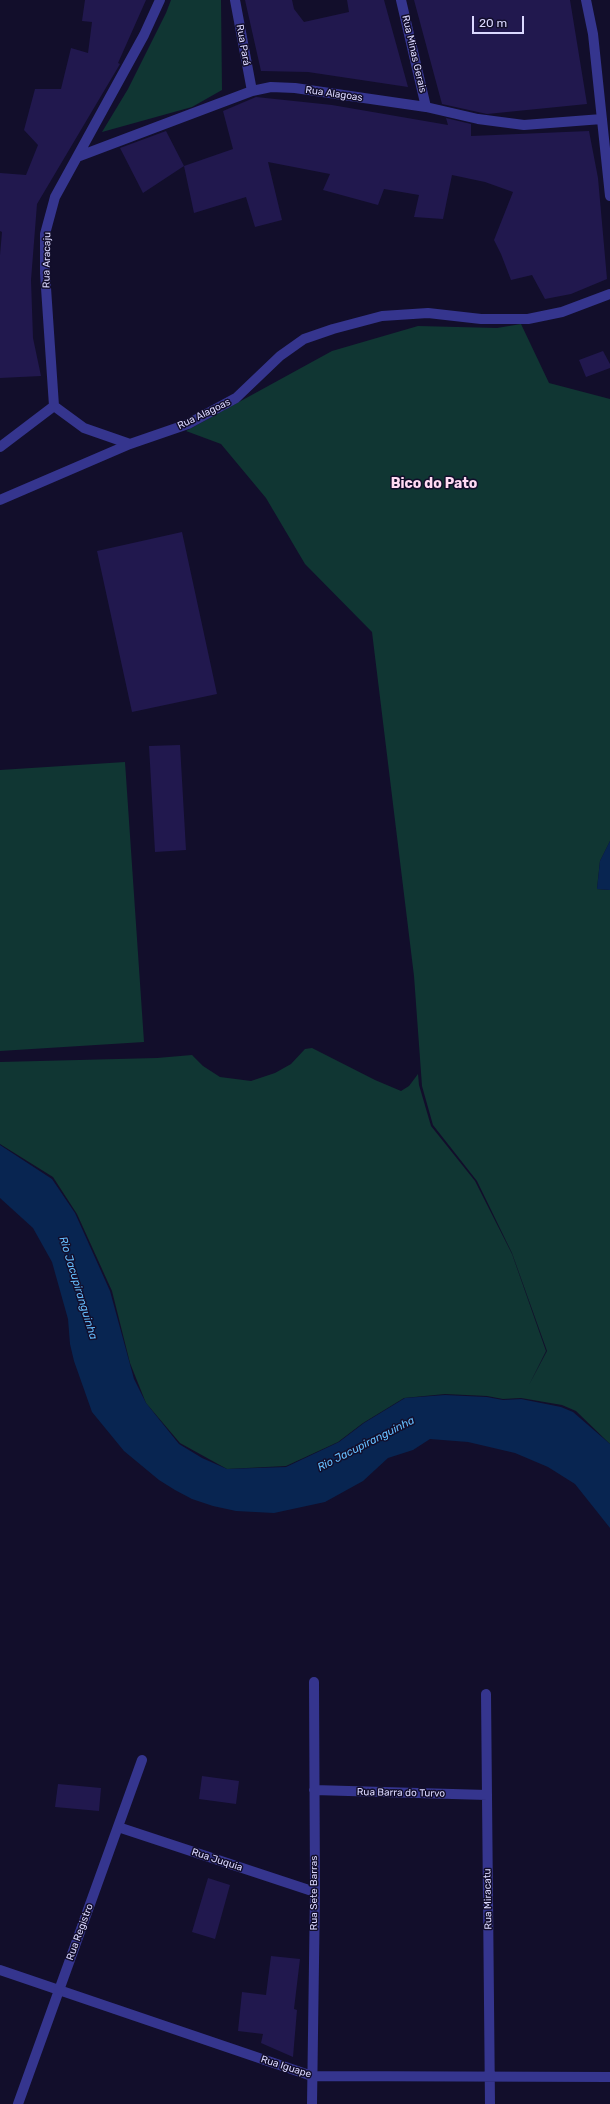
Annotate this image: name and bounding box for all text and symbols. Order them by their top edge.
scale bar [474,8,526,34]
street label: Rua Minas Gerais [399,14,429,94]
text: 20 m [479,16,507,30]
street label: Rua Pará [233,23,253,67]
street label: Rua Alagoas [305,84,363,104]
street label: Rua Aracaju [41,232,53,288]
street label: Rua Alagoas [176,396,232,432]
district label: Bico do Pato [391,476,477,492]
water label: Rio Jacupiranguinha [56,1235,100,1341]
water label: Rio Jacupiranguinha [315,1414,417,1474]
street label: Rua Barra do Turvo [357,1786,445,1800]
street label: Rua Juquia [190,1846,244,1874]
street label: Rua Sete Barras [308,1856,320,1930]
street label: Rua Miracatu [481,1868,495,1930]
street label: Rua Registro [64,1902,96,1962]
street label: Rua Iguape [259,2053,313,2081]

